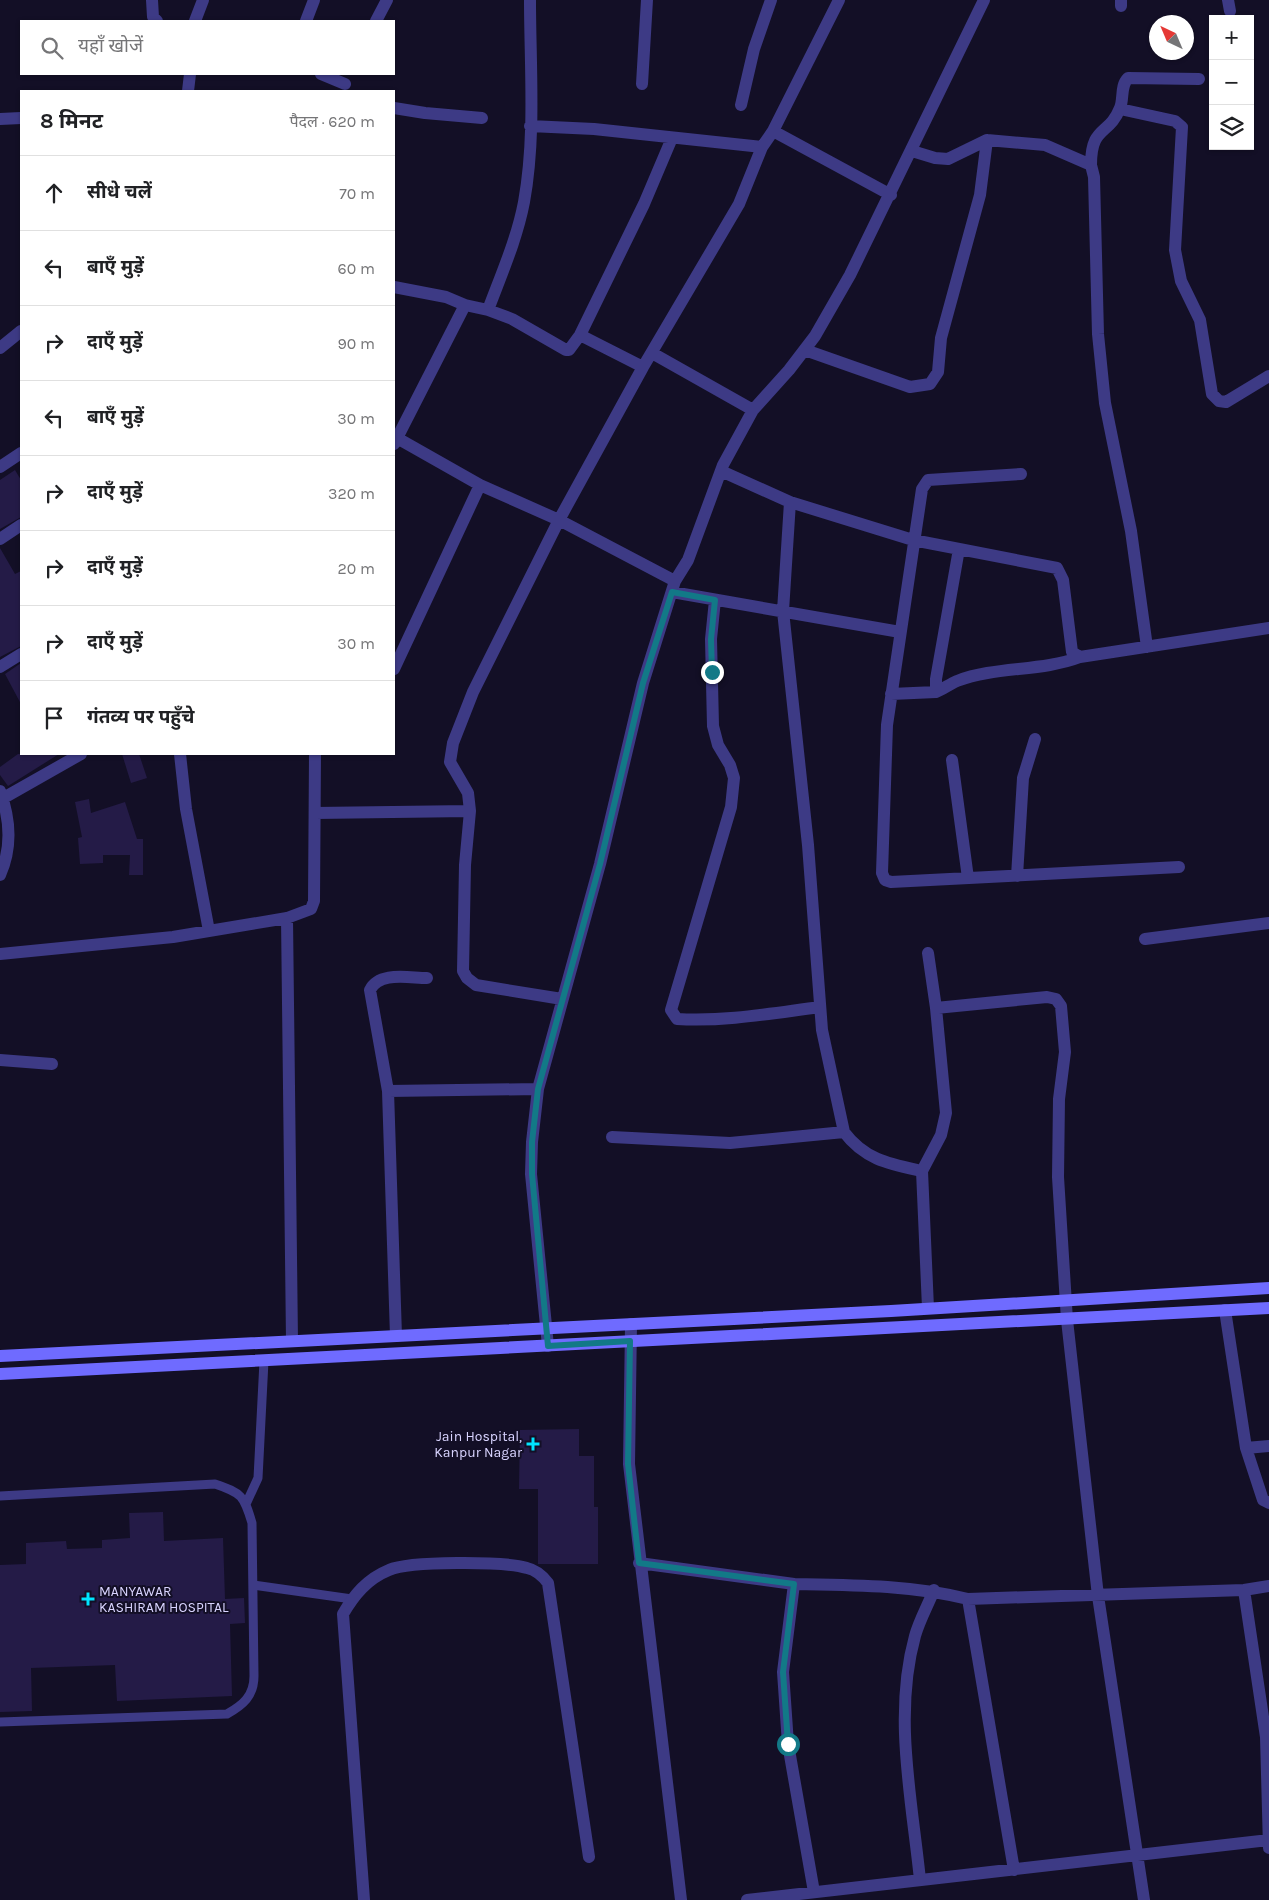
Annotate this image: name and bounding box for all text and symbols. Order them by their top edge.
north arrow [1149,15,1194,60]
map controls [1209,15,1254,150]
button: + [1209,15,1254,60]
search box [20,20,395,75]
icon: search [38,34,66,62]
text: यहाँ खोजें [78,35,143,57]
button: − [1209,60,1254,105]
button: layers [1209,105,1254,150]
text: 8 मिनट [40,109,103,133]
text: पैदल · 620 m [289,112,375,131]
icon: ahead [40,179,68,207]
text: सीधे चलें [87,181,152,203]
text: 70 m [339,184,375,203]
icon: left [40,254,68,282]
text: बाएँ मुड़ें [87,256,144,278]
text: 60 m [338,259,375,278]
icon: right [40,329,68,357]
text: दाएँ मुड़ें [87,331,143,353]
text: 90 m [337,334,375,353]
icon: left [40,404,68,432]
text: बाएँ मुड़ें [87,406,144,428]
text: 30 m [337,409,375,428]
icon: right [40,479,68,507]
text: दाएँ मुड़ें [87,481,143,503]
text: 320 m [328,484,375,503]
icon: right [40,554,68,582]
text: दाएँ मुड़ें [87,556,143,578]
text: 20 m [337,559,375,578]
icon: right [40,629,68,657]
text: दाएँ मुड़ें [87,631,143,653]
text: 30 m [337,634,375,653]
route end [701,661,724,684]
icon: arrive [40,704,68,732]
text: गंतव्य पर पहुँचे [87,706,194,728]
place label: Jain Hospital, Kanpur Nagar [434,1428,523,1461]
marker: Jain Hospital, Kanpur Nagar [526,1437,540,1451]
place label: MANYAWAR KASHIRAM HOSPITAL [99,1583,229,1616]
marker: MANYAWAR KASHIRAM HOSPITAL [81,1592,95,1606]
route start [777,1733,800,1756]

